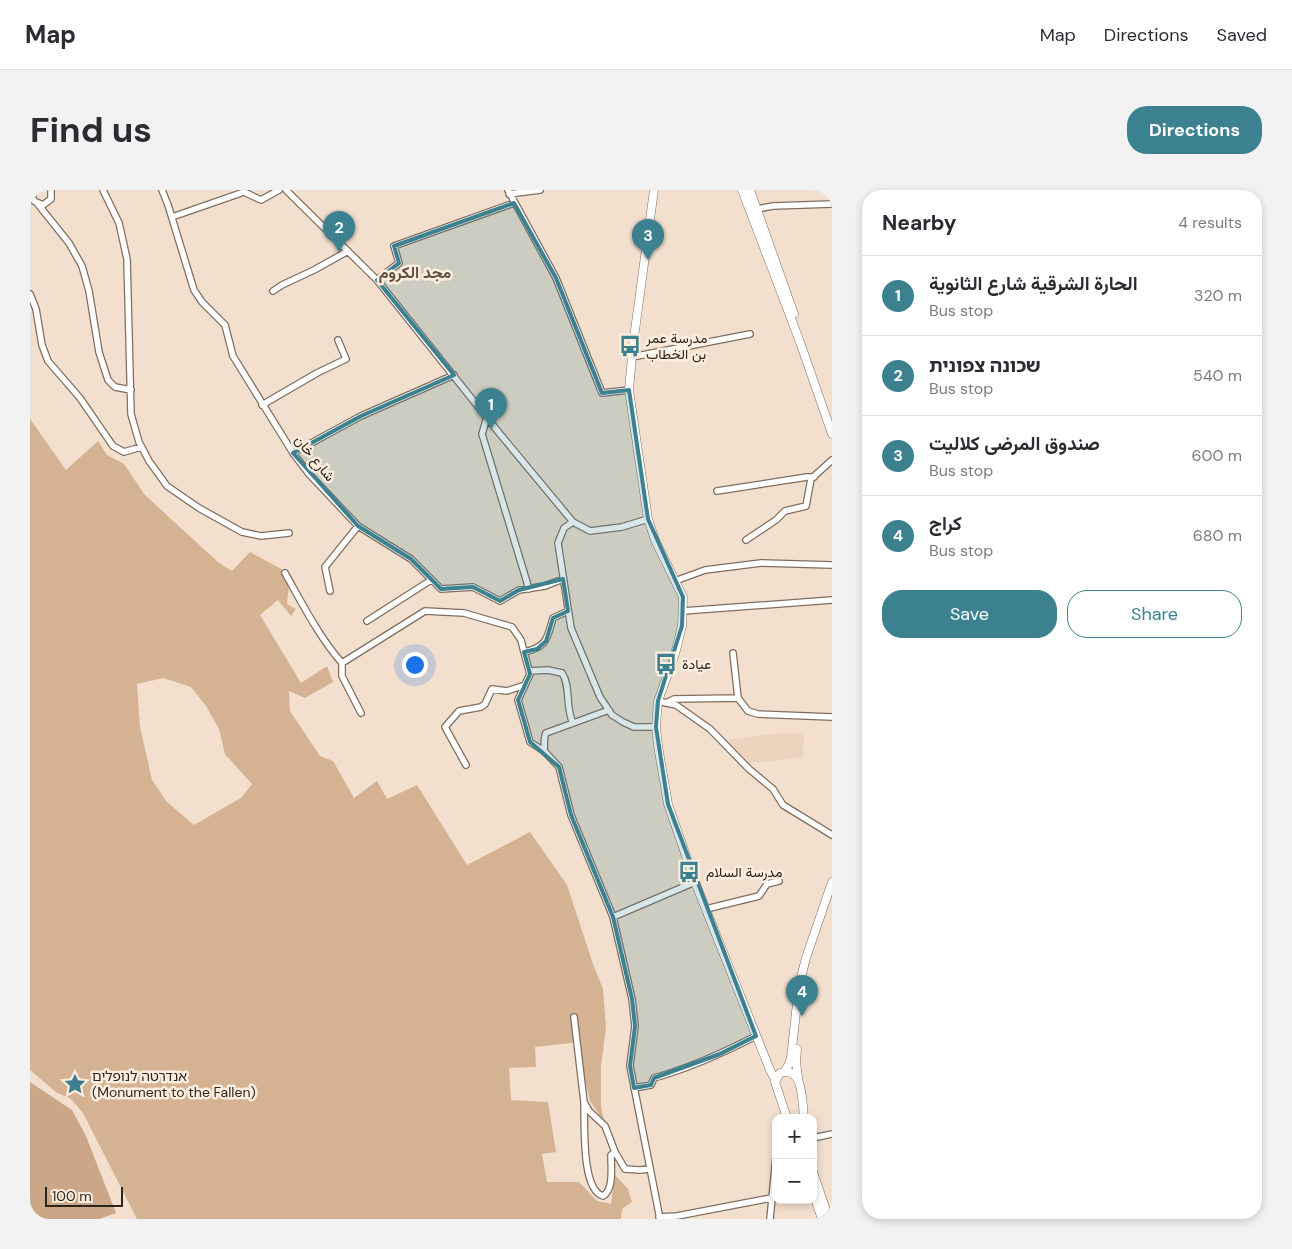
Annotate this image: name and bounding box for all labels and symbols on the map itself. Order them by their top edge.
pin: 2 [323,211,355,252]
pin: 3 [632,219,664,260]
district label: مجد الكروم [379,262,452,283]
place label: مدرسة عمر بن الخطاب [645,329,707,363]
bus stop icon: مدرسة عمر بن الخطاب [617,333,643,359]
pin: 1 [475,388,507,429]
street label: شارع خان [289,431,339,486]
bus stop icon: عيادة [653,651,679,677]
your location [402,652,428,678]
place label: عيادة [682,655,711,673]
bus stop icon: مدرسة السلام [676,859,702,885]
place label: مدرسة السلام [706,863,783,881]
pin: 4 [786,975,818,1016]
place label: אנדרטה לנופלים (Monument to the Fallen) [92,1067,256,1101]
place icon: אנדרטה לנופלים (Monument to the Fallen) [62,1071,88,1097]
scale bar [45,1184,122,1207]

